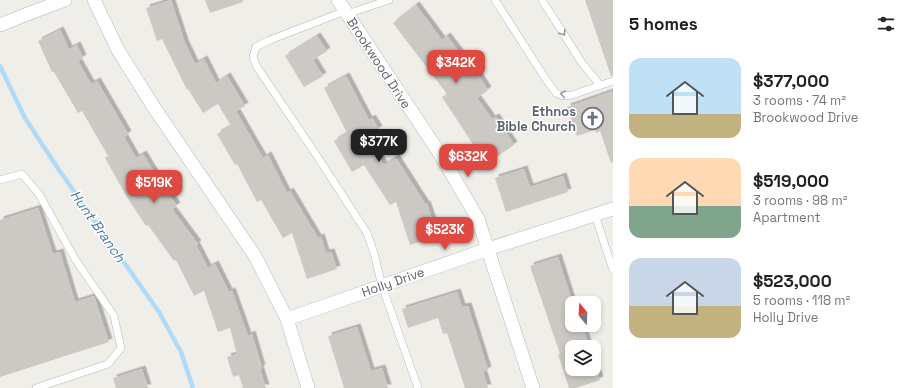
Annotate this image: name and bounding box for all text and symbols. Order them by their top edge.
text: 5 homes [629,13,698,35]
icon: filters [875,13,897,35]
street label: Brookwood Drive [343,14,415,112]
one-way arrow [558,29,566,36]
pin: $342K [428,50,484,84]
text: $342K [436,54,476,71]
text: $377,000 [753,70,829,92]
icon: home [661,74,709,122]
one-way arrow [559,90,566,99]
text: 3 rooms · 74 m² [753,92,846,109]
place label: Ethnos Bible Church [497,103,576,135]
church icon: Ethnos Bible Church [579,105,605,131]
text: Brookwood Drive [753,109,859,126]
pin: $377K [351,129,407,163]
text: $377K [360,133,398,150]
pin: $632K [440,144,496,178]
text: $632K [448,148,488,165]
pin: $519K [126,170,182,204]
text: $519,000 [753,170,829,192]
text: $519K [135,174,173,191]
icon: home [661,174,709,222]
water label: Hunt Branch [67,186,130,266]
text: 3 rooms · 98 m² [753,192,847,209]
text: Apartment [753,209,821,226]
pin: $523K [417,217,473,251]
text: $523K [425,221,465,238]
street label: Holly Drive [359,263,427,301]
text: $523,000 [753,270,832,292]
icon: home [661,274,709,322]
text: 5 rooms · 118 m² [753,292,850,309]
north arrow [565,296,601,332]
map controls [565,296,601,376]
text: Holly Drive [753,309,818,326]
button: layers [565,340,601,376]

